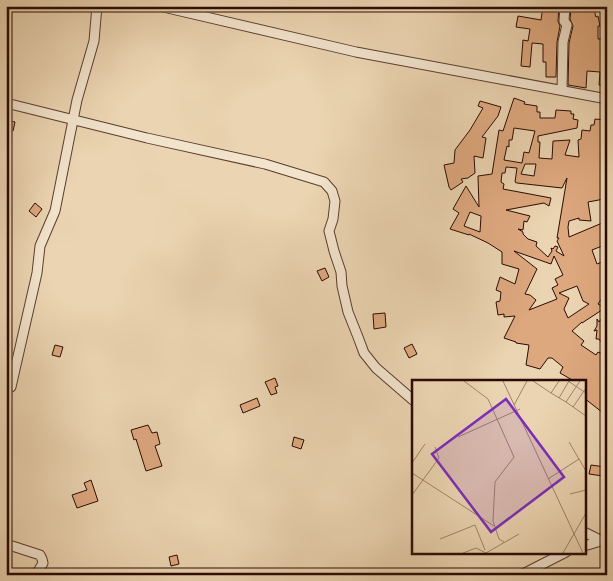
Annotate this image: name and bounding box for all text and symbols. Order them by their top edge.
inset map [412,380,586,554]

